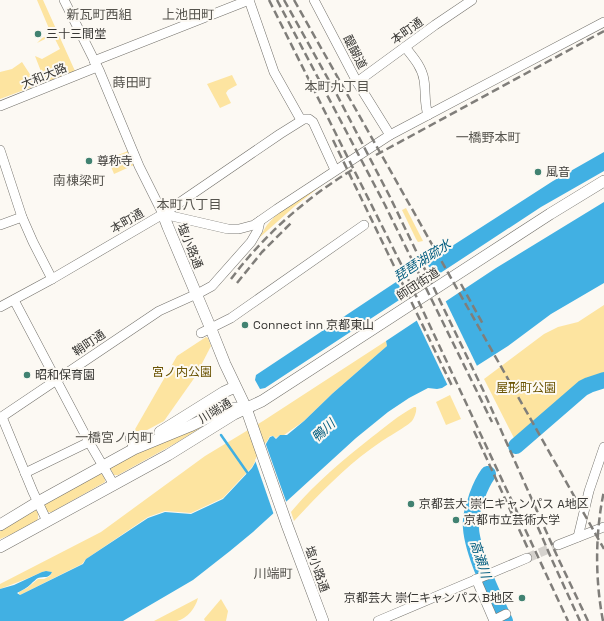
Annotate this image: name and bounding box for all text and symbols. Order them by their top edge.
district label: 新瓦町西組 [66,6,132,23]
district label: 上池田町 [162,6,214,23]
street label: 本町通 [388,14,426,48]
place label: 三十三間堂 [46,26,106,42]
marker: 三十三間堂 [33,29,43,39]
street label: 醍醐道 [340,32,370,72]
street label: 大和大路 [19,60,69,92]
district label: 蒔田町 [112,74,152,91]
district label: 本町九丁目 [304,78,370,95]
district label: 一橋野本町 [455,129,521,146]
place label: 尊称寺 [97,153,133,169]
marker: 尊称寺 [84,156,94,166]
place label: 風音 [546,164,570,180]
marker: 風音 [533,167,543,177]
district label: 南棟梁町 [53,172,105,189]
district label: 本町八丁目 [156,196,222,213]
street label: 本町通 [107,205,147,237]
street label: 塩小路通 [174,221,206,271]
water label: 琵琶湖疏水 [390,235,456,285]
street label: 師団街道 [394,264,442,304]
place label: Connect inn 京都東山 [253,317,374,333]
marker: Connect inn 京都東山 [240,320,250,330]
street label: 鞘町通 [70,326,108,360]
park label: 宮ノ内公園 [152,364,212,380]
place label: 昭和保育園 [35,367,95,383]
marker: 昭和保育園 [22,370,32,380]
park label: 屋形町公園 [496,380,556,396]
street label: 川端通 [195,395,235,427]
water label: 鴨川 [308,414,340,445]
district label: 一橋宮ノ内町 [75,429,153,446]
place label: 京都芸大 崇仁キャンパス A地区 [419,496,589,512]
marker: 京都芸大 崇仁キャンパス A地区 [406,499,416,509]
place label: 京都市立芸術大学 [464,512,560,528]
marker: 京都市立芸術大学 [451,515,461,525]
water label: 高瀬川 [466,538,495,582]
street label: 塩小路通 [301,544,333,594]
district label: 川端町 [253,565,293,582]
place label: 京都芸大 崇仁キャンパス B地区 [344,590,514,606]
marker: 京都芸大 崇仁キャンパス B地区 [517,593,527,603]

